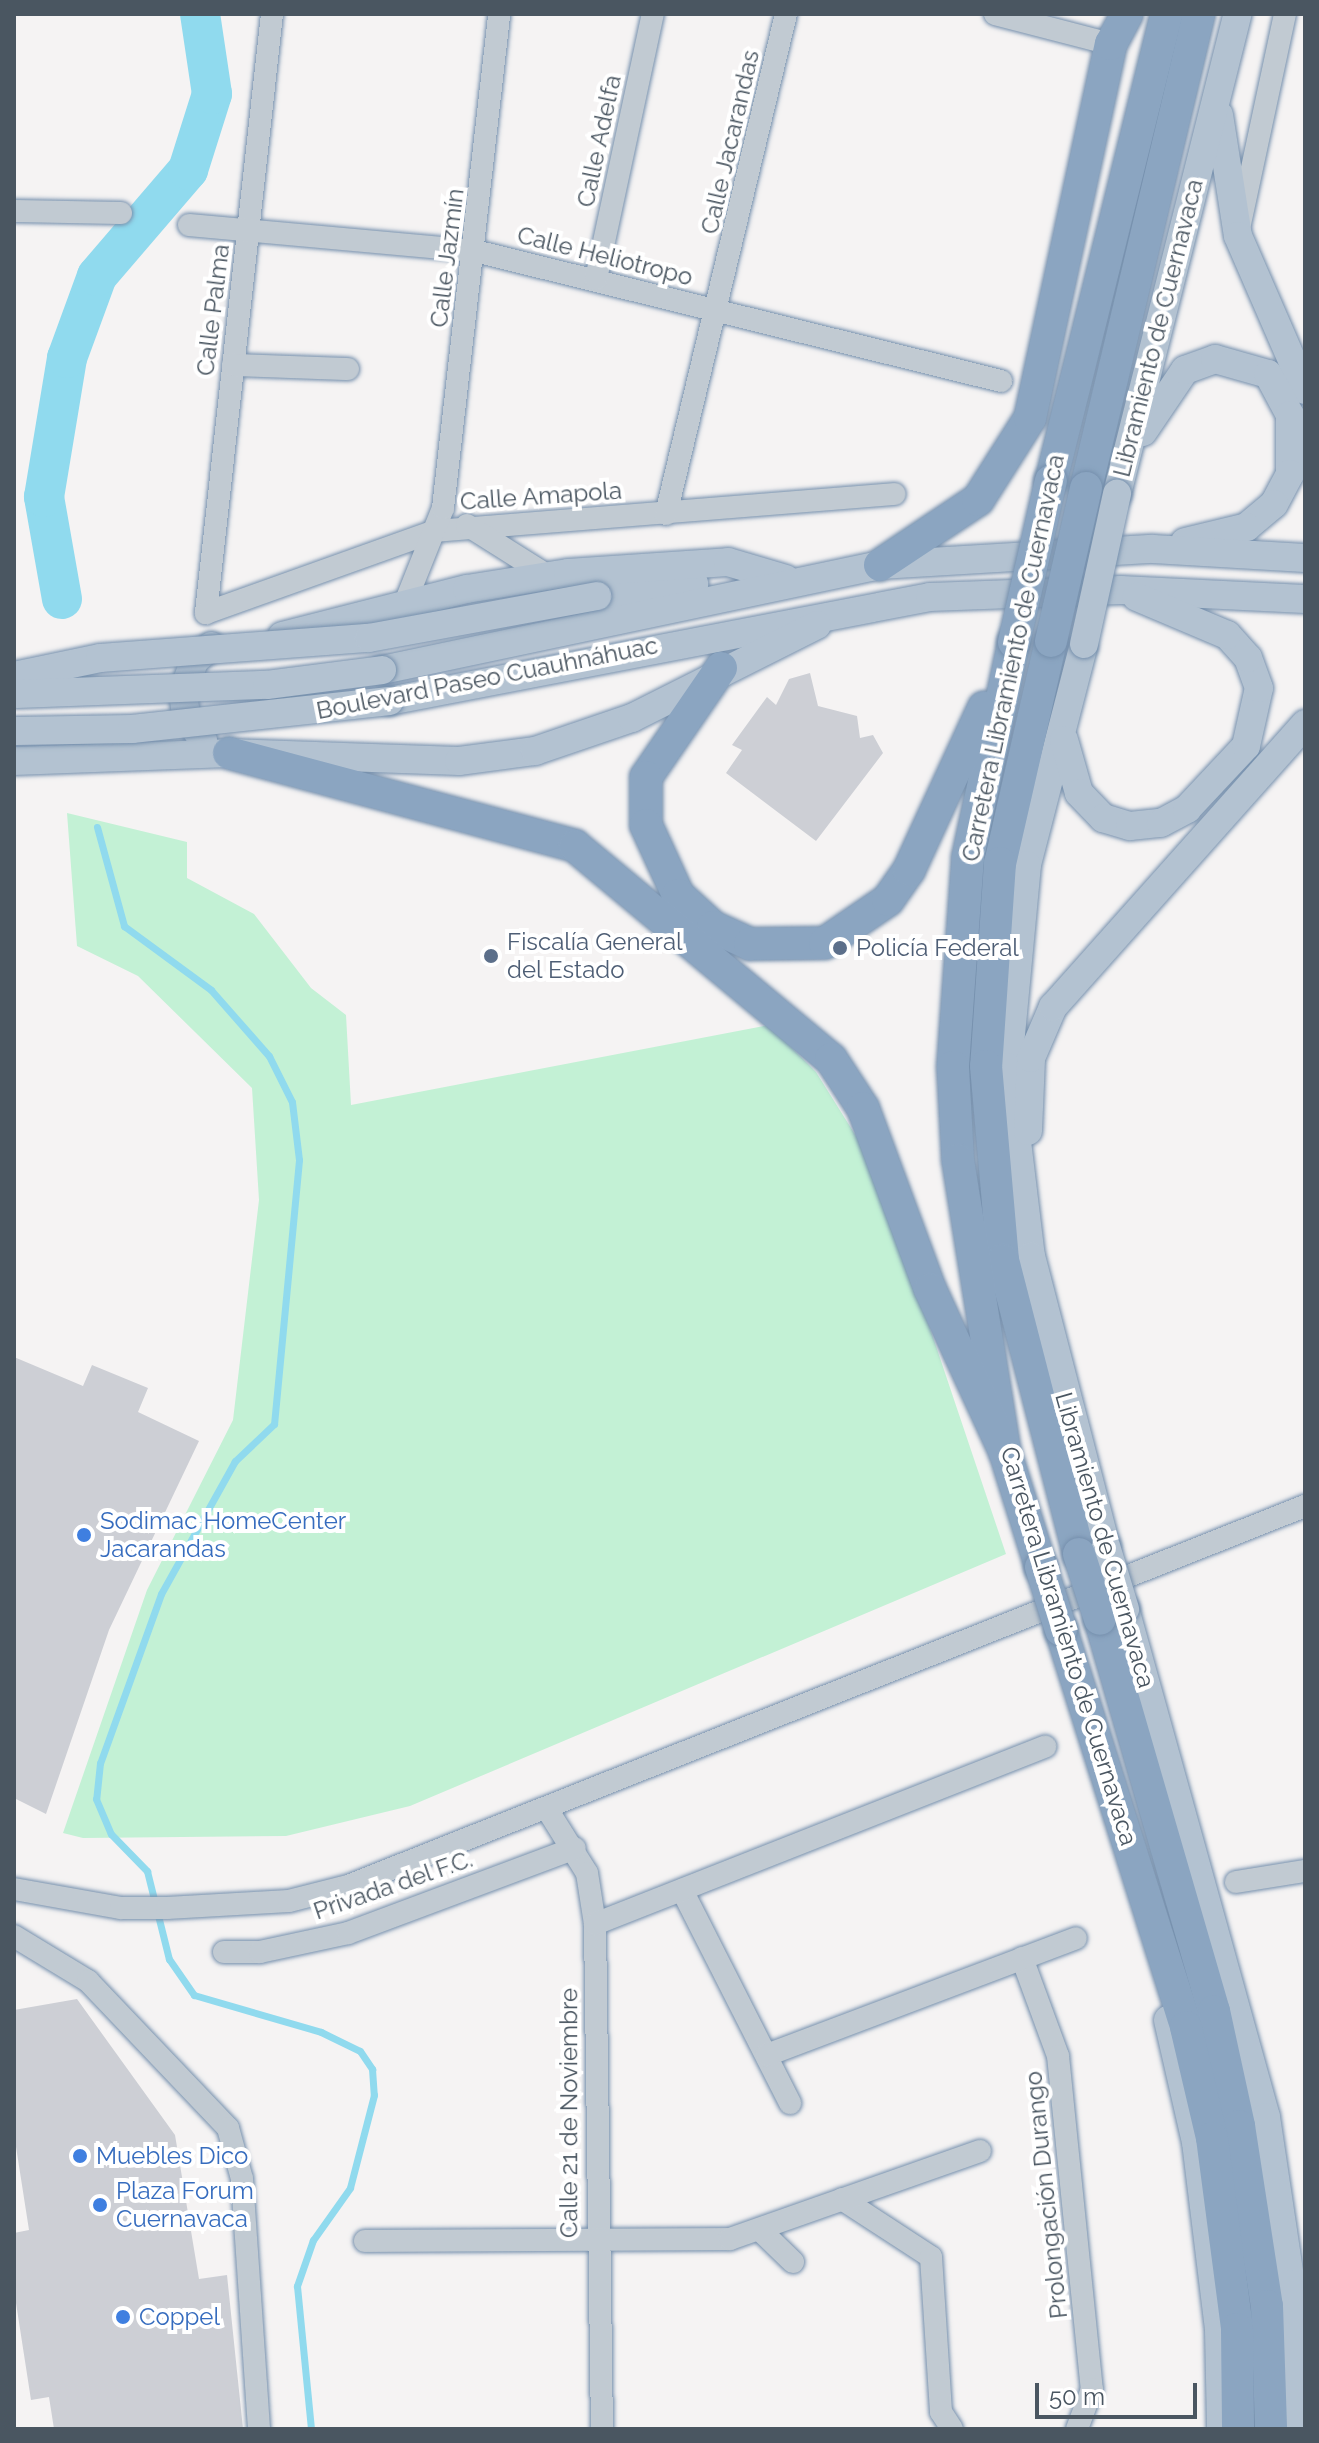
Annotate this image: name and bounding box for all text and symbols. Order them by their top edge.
street label: Calle Jacarandas [695,47,765,237]
street label: Calle Adelfa [571,72,627,210]
street label: Libramiento de Cuernavaca [1107,176,1209,480]
street label: Calle Jazmín [424,187,470,329]
street label: Calle Heliotropo [514,220,696,292]
street label: Calle Palma [191,243,235,377]
street label: Carretera Libramiento de Cuernavaca [956,452,1070,864]
street label: Calle Amapola [459,476,623,516]
street label: Boulevard Paseo Cuauhnáhuac [314,631,660,725]
place label: Fiscalía General del Estado [507,928,683,984]
place label: Policía Federal [856,934,1019,962]
marker: Policía Federal [831,939,849,957]
marker: Fiscalía General del Estado [482,947,500,965]
street label: Libramiento de Cuernavaca [1049,1389,1161,1691]
street label: Carretera Libramiento de Cuernavaca [995,1443,1143,1849]
place label: Sodimac HomeCenter Jacarandas [100,1507,346,1563]
marker: Sodimac HomeCenter Jacarandas [75,1526,93,1544]
street label: Privada del F.C. [309,1844,477,1926]
street label: Calle 21 de Noviembre [555,1988,583,2238]
street label: Prolongación Durango [1019,2070,1073,2320]
place label: Muebles Dico [96,2142,248,2170]
marker: Muebles Dico [71,2147,89,2165]
place label: Plaza Forum Cuernavaca [116,2177,254,2233]
marker: Plaza Forum Cuernavaca [91,2196,109,2214]
place label: Coppel [139,2303,220,2331]
marker: Coppel [114,2308,132,2326]
scale bar [1039,2367,1201,2417]
text: 50 m [1049,2382,1105,2411]

